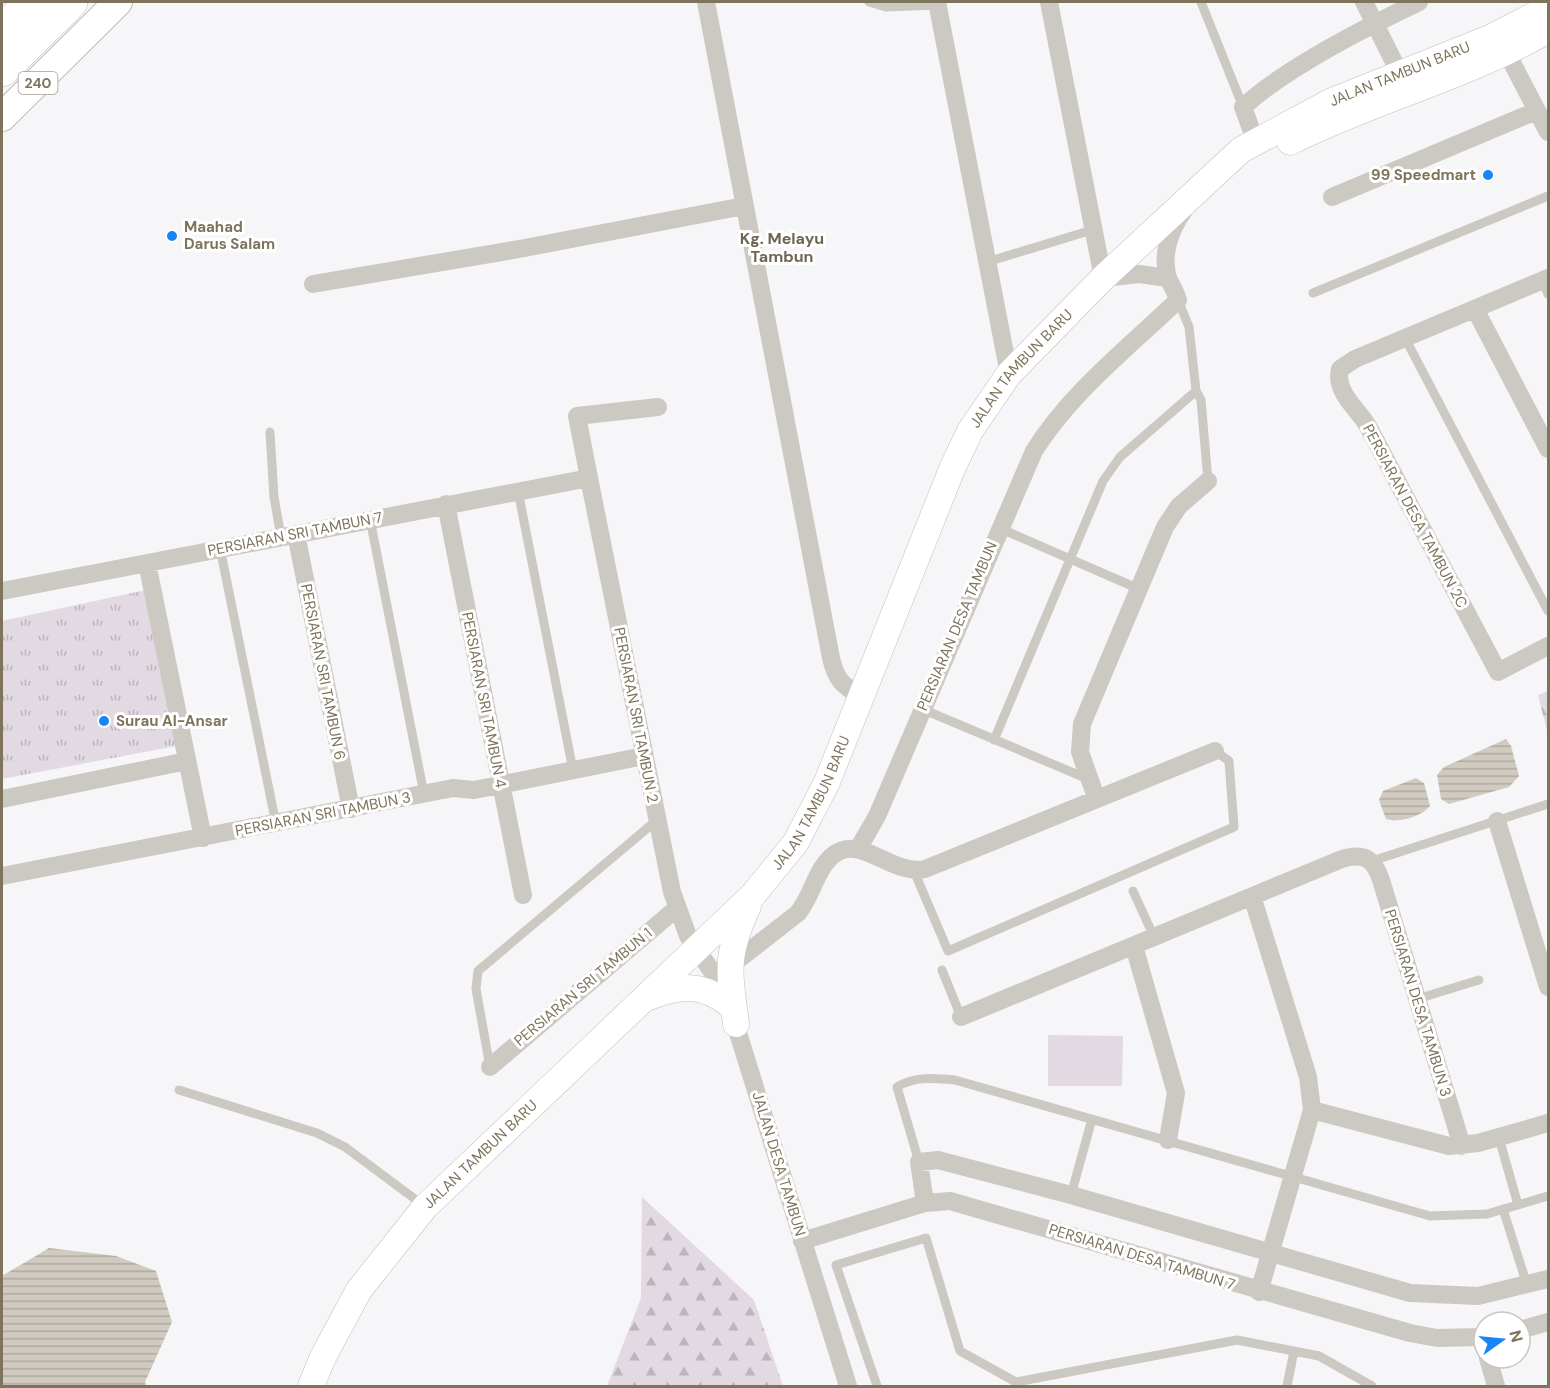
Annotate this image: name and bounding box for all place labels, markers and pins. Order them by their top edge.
place label: 99 Speedmart [1371,165,1476,185]
marker: 99 Speedmart [1481,168,1495,182]
place label: Maahad Darus Salam [184,217,275,254]
marker: Maahad Darus Salam [165,229,179,243]
place label: Surau Al-Ansar [116,711,228,731]
marker: Surau Al-Ansar [97,714,111,728]

